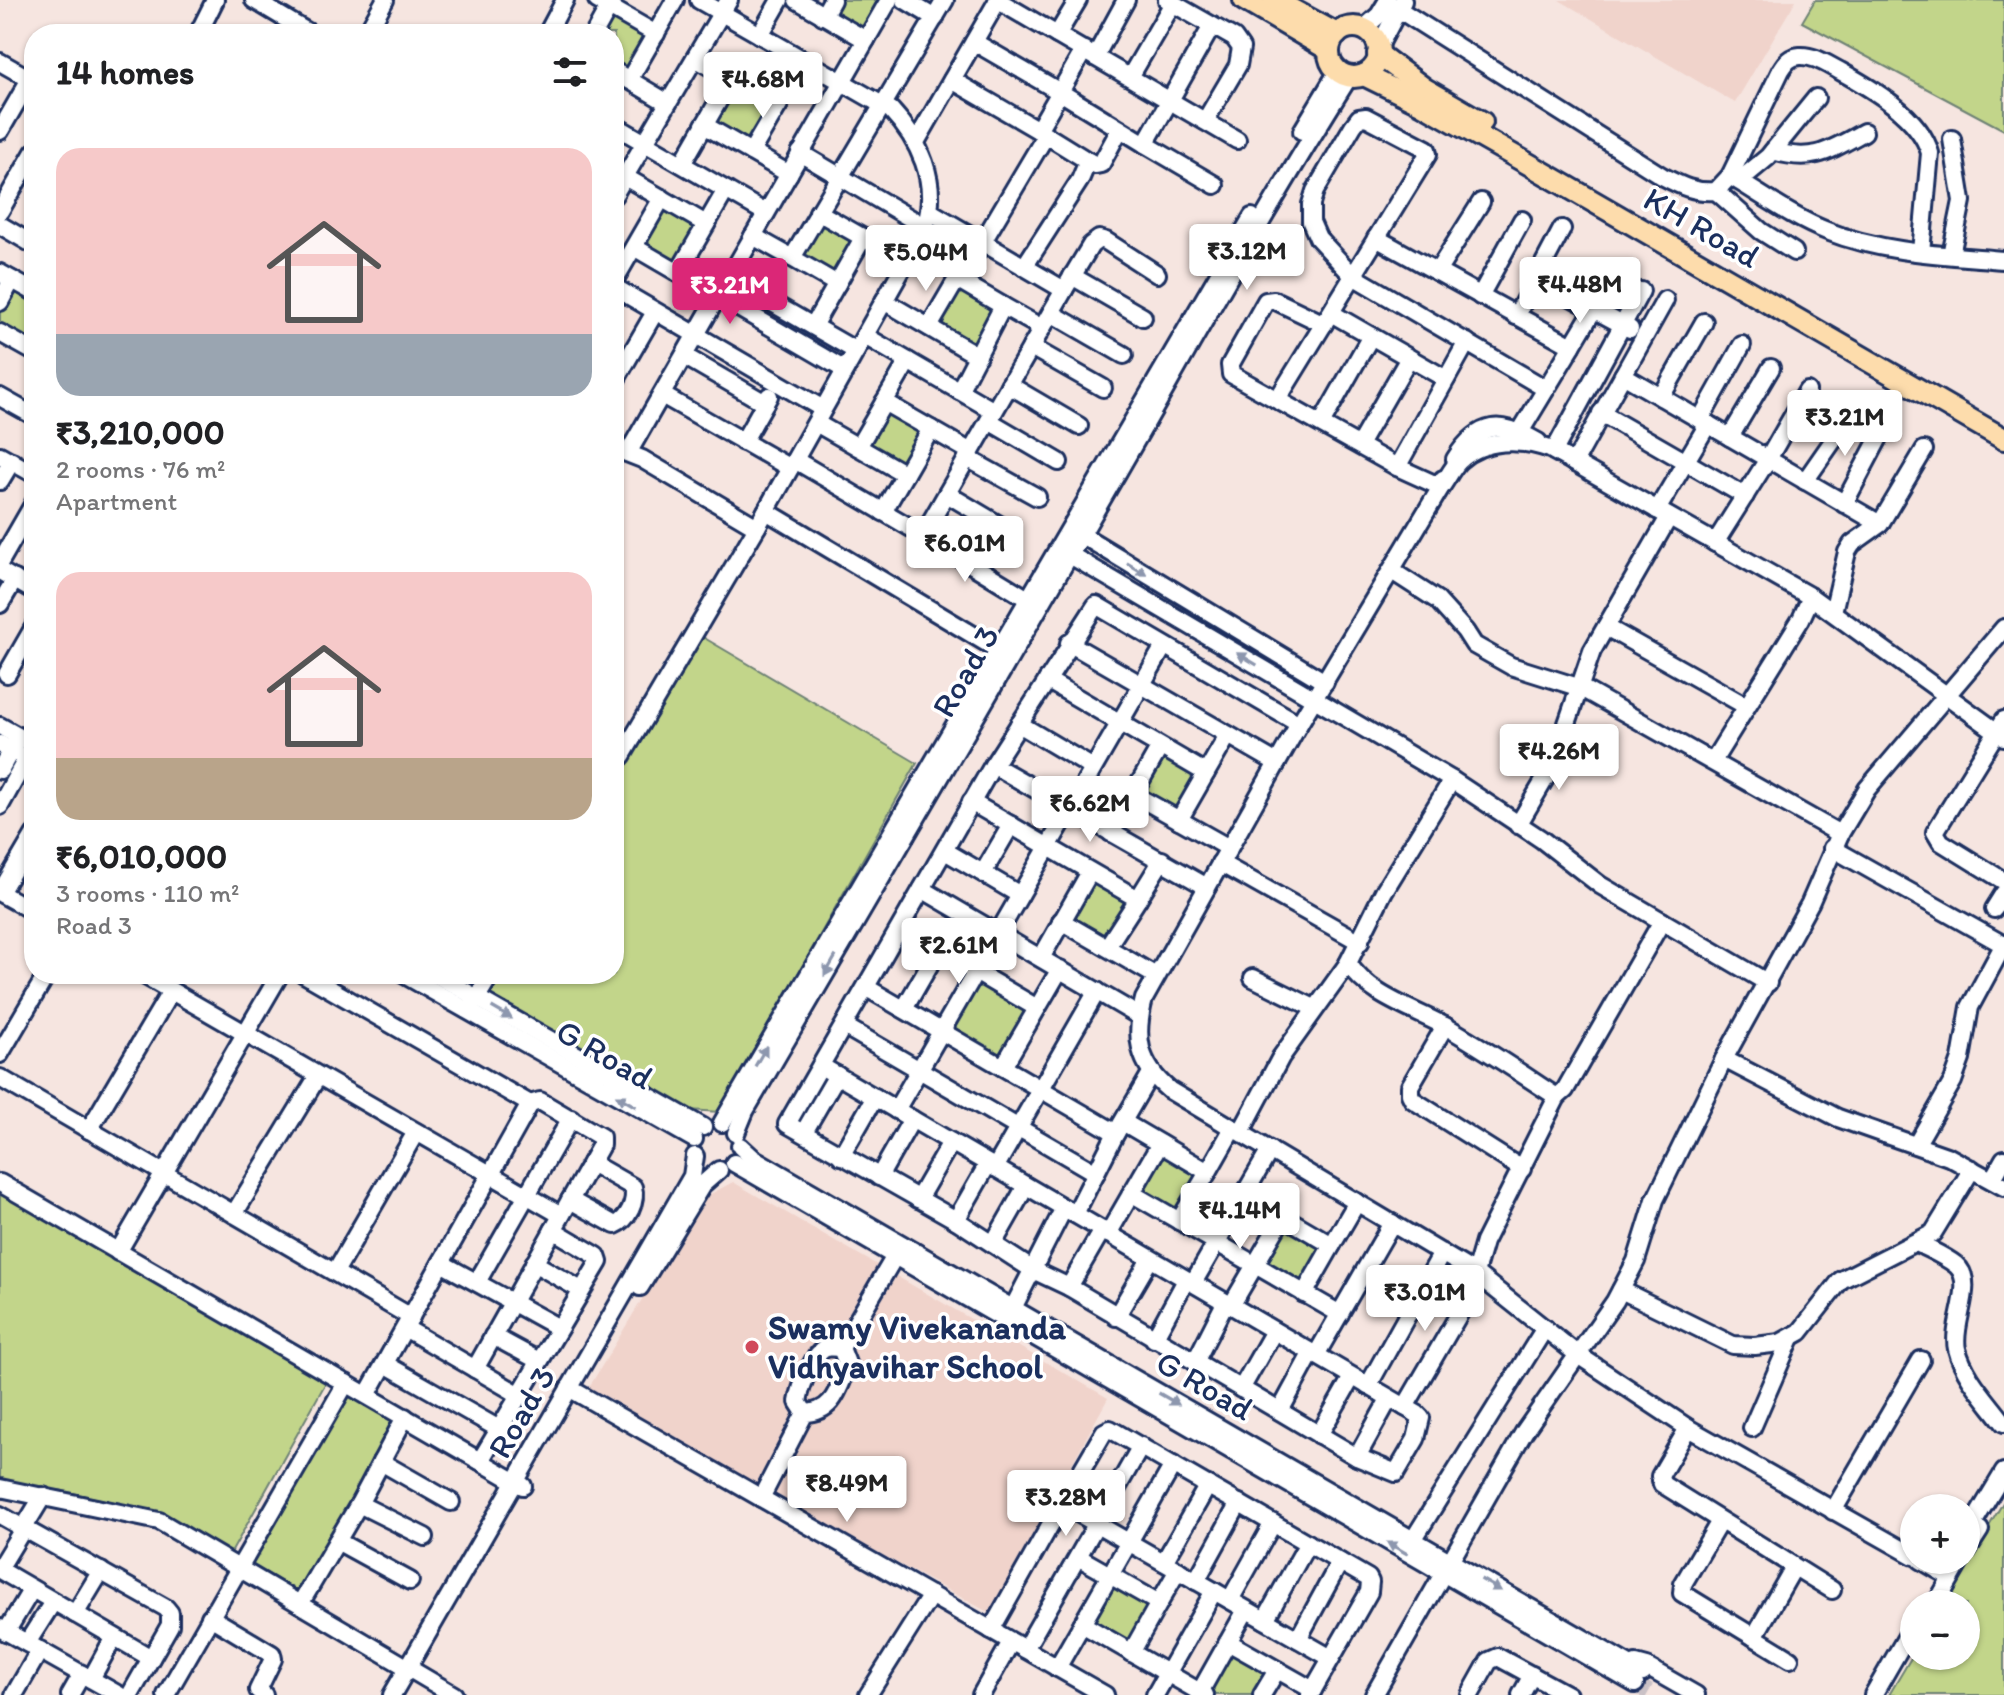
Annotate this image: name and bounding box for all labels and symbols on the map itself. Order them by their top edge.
pin: ₹4.68M [698,52,828,120]
street label: KH Road [1637,178,1767,277]
pin: ₹3.12M [1182,224,1312,292]
pin: ₹5.04M [861,225,991,293]
pin: ₹4.48M [1515,257,1645,325]
pin: ₹3.21M [665,258,795,326]
pin: ₹3.21M [1780,390,1910,458]
pin: ₹6.01M [900,516,1030,584]
one-way arrow [1126,562,1148,576]
street label: Road 3 [923,618,1008,725]
one-way arrow [1236,653,1258,667]
pin: ₹4.26M [1494,724,1624,792]
pin: ₹6.62M [1025,776,1155,844]
pin: ₹2.61M [894,918,1024,986]
one-way arrow [823,955,837,977]
one-way arrow [491,1006,514,1020]
street label: G Road [549,1010,661,1099]
one-way arrow [754,1045,768,1067]
one-way arrow [615,1094,637,1108]
pin: ₹4.14M [1175,1183,1305,1251]
pin: ₹3.01M [1360,1265,1490,1333]
place label: Swamy Vivekananda Vidhyavihar School [768,1307,1066,1387]
marker: Swamy Vivekananda Vidhyavihar School [743,1338,761,1356]
street label: G Road [1149,1341,1261,1430]
street label: Road 3 [479,1359,564,1466]
one-way arrow [1158,1392,1180,1406]
pin: ₹8.49M [782,1456,912,1524]
pin: ₹3.28M [1001,1470,1131,1538]
one-way arrow [1386,1541,1409,1555]
one-way arrow [1480,1578,1502,1592]

